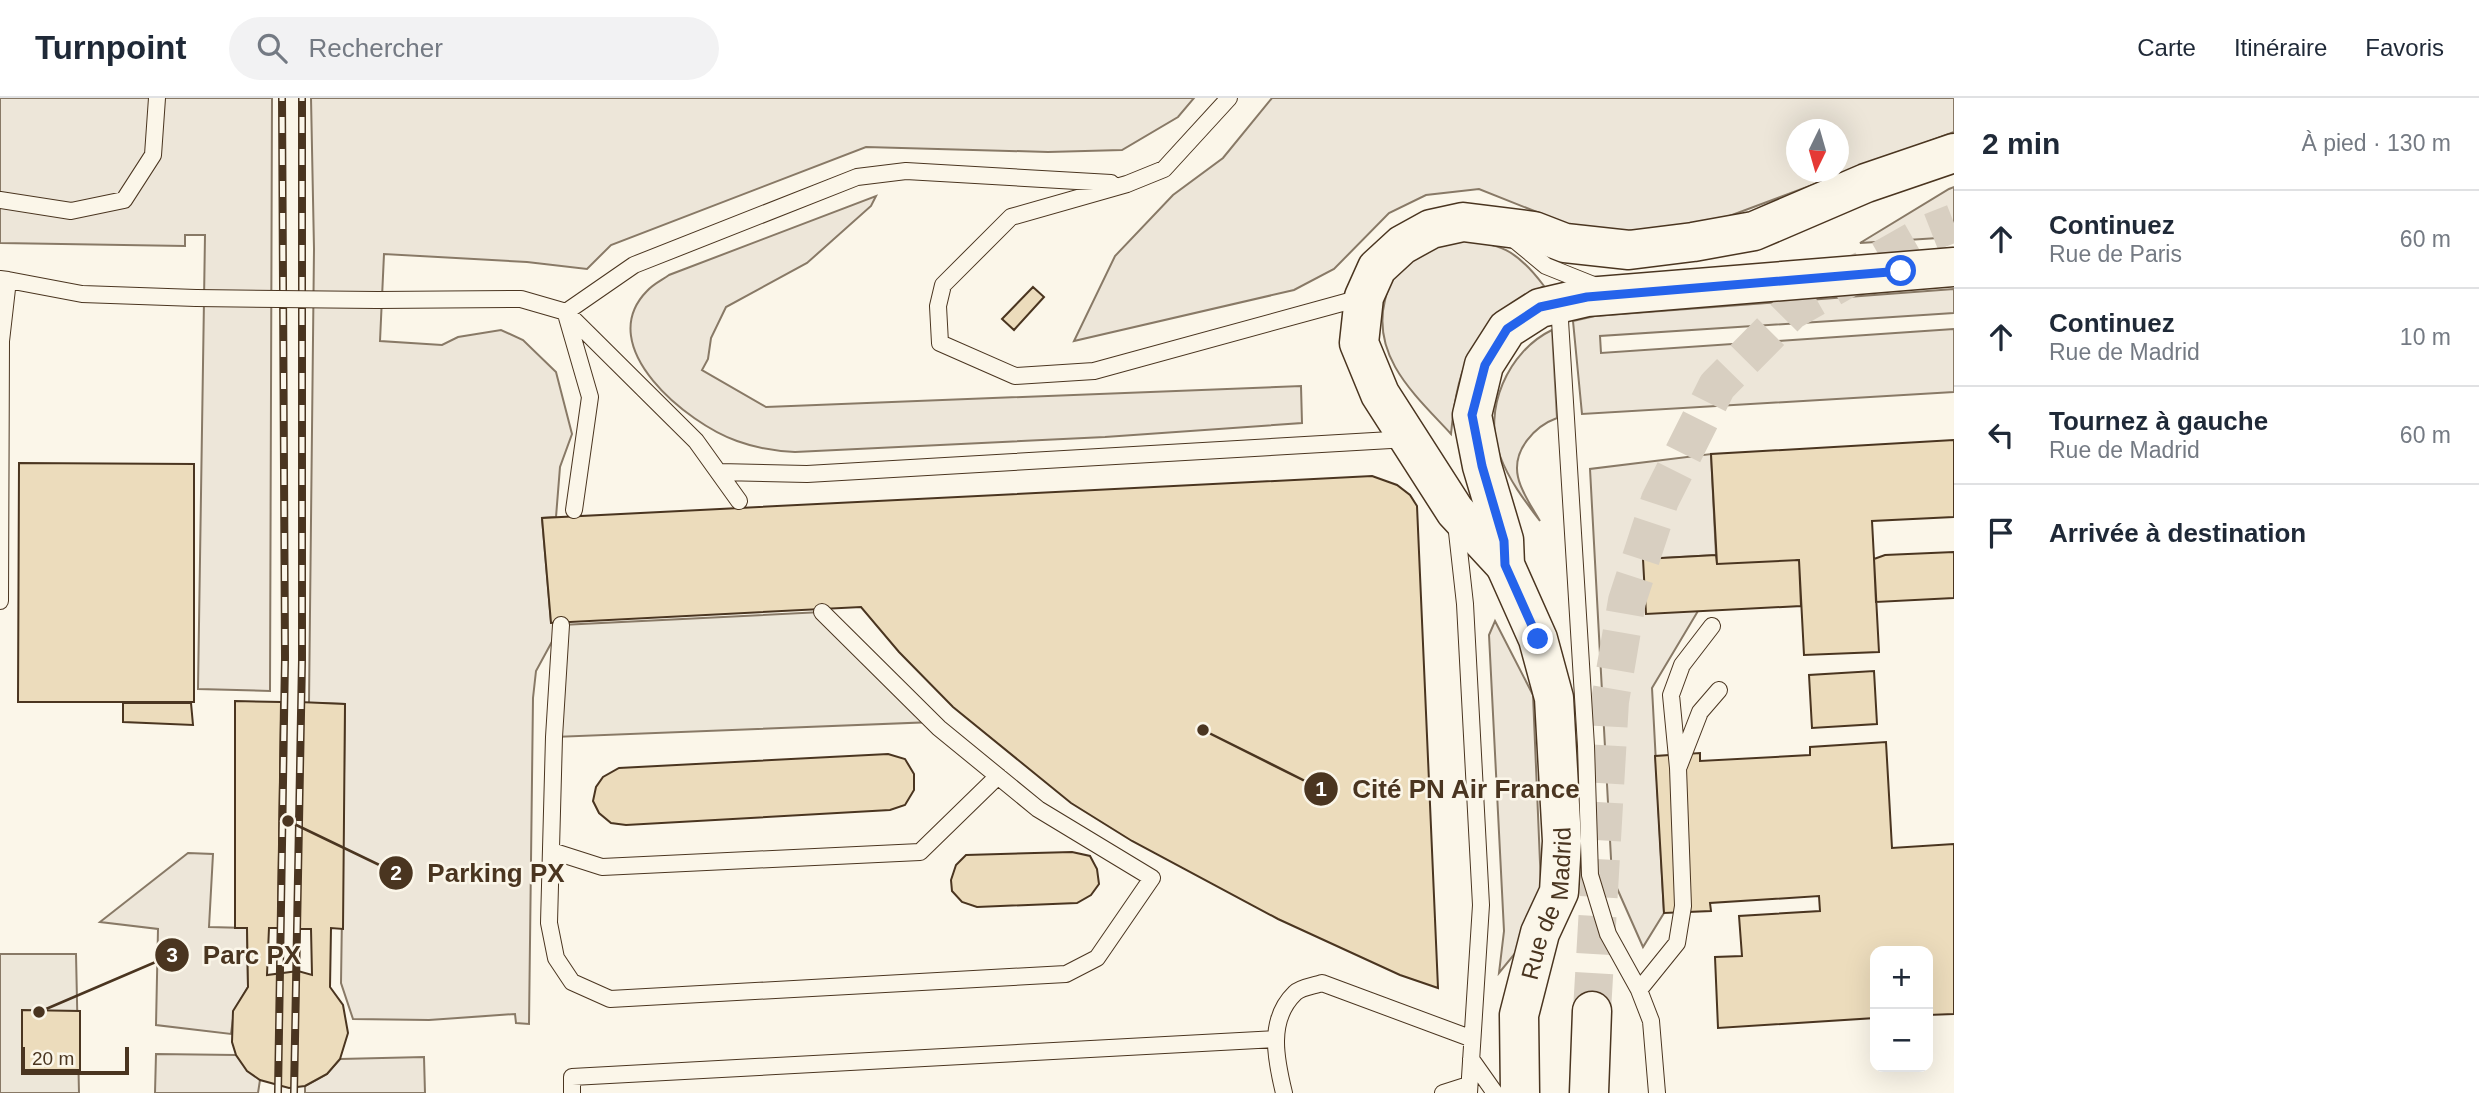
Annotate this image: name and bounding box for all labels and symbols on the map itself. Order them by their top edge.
north arrow [1786,119,1849,182]
route start [1885,255,1916,286]
route end [1522,623,1553,654]
callout: Cité PN Air France [1303,765,1594,812]
text: Cité PN Air France [1352,774,1580,804]
text: 1 [1315,777,1327,800]
street label: Rue de Madrid [1515,826,1576,982]
callout: Parking PX [378,849,578,896]
text: Parking PX [427,858,565,888]
text: 2 [390,861,402,884]
callout: Parc PX [154,931,315,978]
text: Parc PX [203,940,302,970]
text: 3 [166,943,178,966]
scale bar [21,1044,130,1076]

